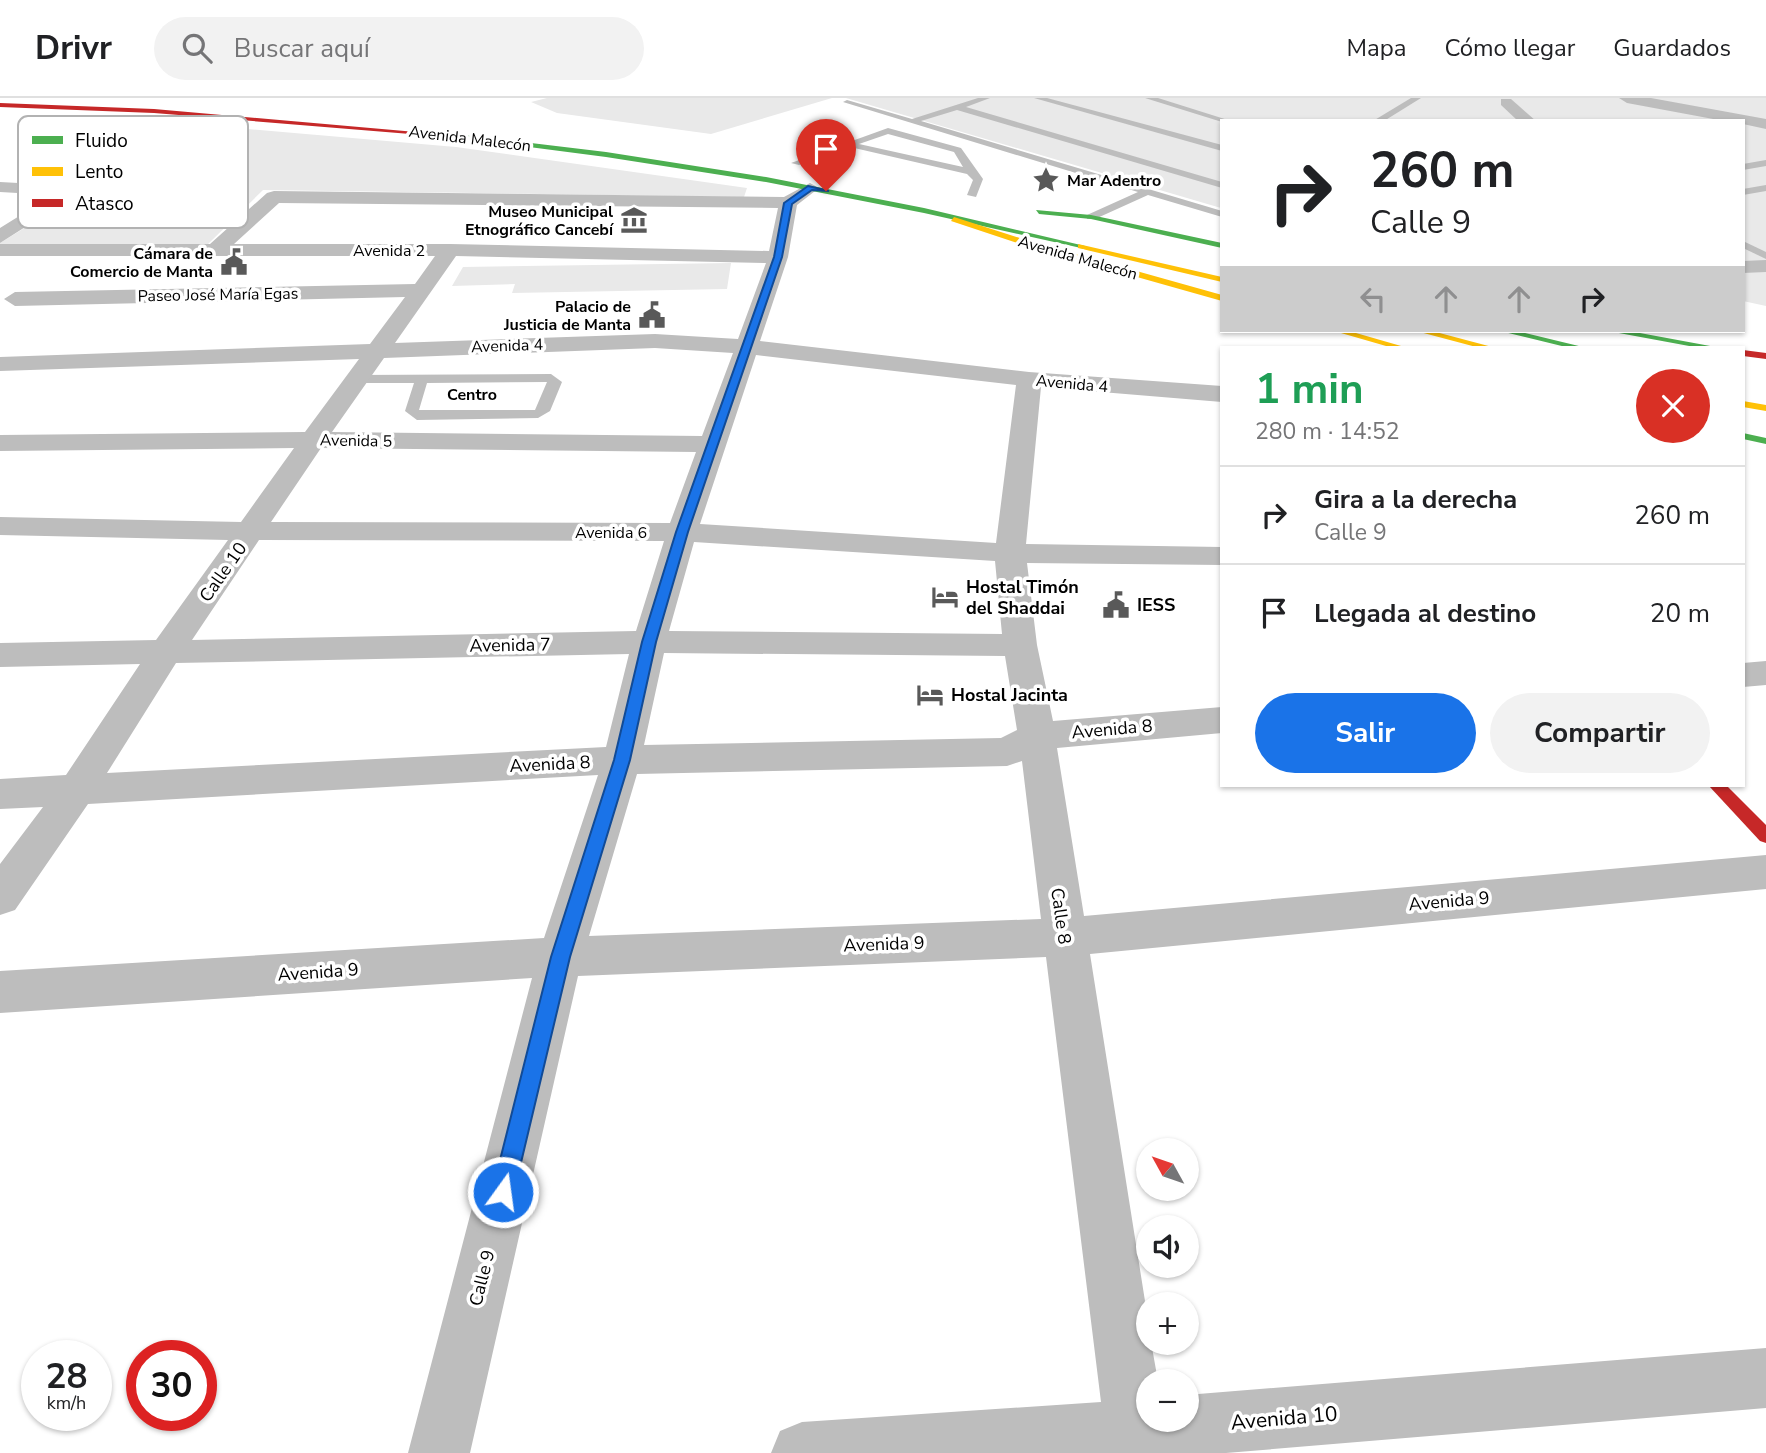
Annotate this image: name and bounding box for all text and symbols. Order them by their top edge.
search box [154,17,644,80]
text: Drivr [35,26,112,71]
icon: search [178,29,216,67]
text: Buscar aquí [234,31,370,66]
text: Mapa [1346,32,1406,64]
text: Cómo llegar [1444,32,1575,64]
text: Guardados [1613,32,1731,64]
legend [18,116,248,228]
pin [796,119,856,191]
street label: Avenida Malecón [407,121,532,157]
text: Fluido [75,128,128,154]
icon: arrive [807,130,845,168]
text: 260 m [1370,137,1514,204]
icon: right [1255,147,1346,238]
text: Lento [75,159,123,185]
place icon: Mar Adentro [1031,165,1061,195]
place label: Mar Adentro [1067,170,1161,192]
text: Atasco [75,191,134,217]
place label: Museo Municipal Etnográfico Cancebí [465,201,614,241]
text: Calle 9 [1370,201,1471,244]
museum icon: Museo Municipal Etnográfico Cancebí [619,205,649,235]
street label: Avenida Malecón [1015,230,1140,286]
street label: Avenida 2 [353,240,425,262]
place label: Cámara de Comercio de Manta [70,243,213,283]
public building icon: Cámara de Comercio de Manta [219,247,249,277]
icon: left [1354,280,1392,318]
icon: ahead [1427,280,1465,318]
icon: ahead [1500,280,1538,318]
icon: right [1573,280,1611,318]
street label: Paseo José María Egas [137,283,299,307]
place label: Palacio de Justicia de Manta [503,296,631,336]
public building icon: Palacio de Justicia de Manta [637,300,667,330]
street label: Avenida 4 [471,334,544,358]
text: 1 min [1255,361,1364,418]
button: close [1636,369,1710,443]
street label: Avenida 4 [1035,370,1109,398]
district label: Centro [447,384,497,406]
text: 280 m · 14:52 [1255,416,1400,447]
street label: Avenida 5 [320,429,392,453]
text: Gira a la derecha [1314,482,1517,517]
icon: right [1255,496,1293,534]
text: 260 m [1634,498,1710,533]
text: Calle 9 [1314,517,1387,548]
street label: Avenida 6 [575,522,647,544]
street label: Calle 10 [194,537,252,607]
place label: Hostal Timón del Shaddai [966,575,1079,620]
hotel icon: Hostal Timón del Shaddai [930,582,960,612]
public building icon: IESS [1101,590,1131,620]
place label: IESS [1137,593,1175,617]
icon: arrive [1255,594,1293,632]
text: Llegada al destino [1314,596,1536,631]
text: 20 m [1650,596,1710,631]
street label: Avenida 7 [469,632,551,658]
hotel icon: Hostal Jacinta [915,680,945,710]
place label: Hostal Jacinta [951,683,1068,707]
button: Salir [1255,693,1476,773]
button: Compartir [1490,693,1710,773]
street label: Avenida 8 [1070,714,1154,744]
street label: Avenida 8 [509,750,591,778]
street label: Calle 8 [1045,886,1077,946]
street label: Avenida 9 [1407,886,1491,916]
street label: Avenida 9 [843,931,925,957]
street label: Avenida 9 [277,957,359,987]
north arrow [1136,1138,1199,1200]
map controls [1136,1138,1199,1432]
position arrow [466,1155,540,1229]
button: sound [1136,1215,1199,1278]
street label: Calle 9 [463,1247,501,1309]
button: + [1136,1292,1199,1355]
speed limit sign: 30 [126,1340,217,1431]
text: 28 [45,1353,88,1400]
button: − [1136,1369,1199,1432]
text: km/h [47,1391,86,1415]
street label: Avenida 10 [1229,1399,1339,1437]

